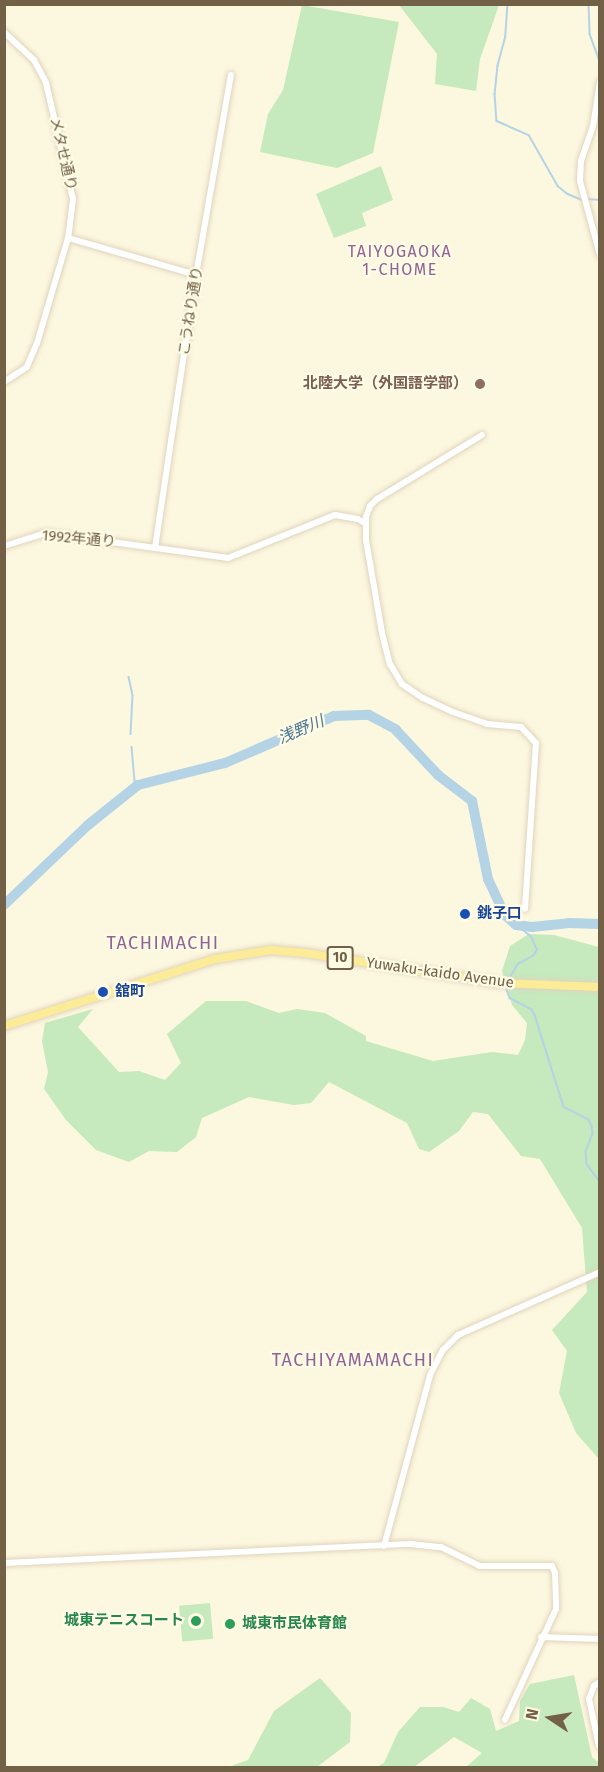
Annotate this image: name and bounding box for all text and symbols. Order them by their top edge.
street label: メタせ通り [46,115,80,193]
district label: TAIYOGAOKA 1-CHOME [348,242,452,280]
street label: こうねり通り [175,265,207,357]
place label: 北陸大学（外国語学部） [303,375,468,393]
marker: 北陸大学（外国語学部） [473,377,487,391]
street label: 1992年通り [41,527,117,551]
water label: 浅野川 [275,712,327,748]
place label: 銚子口 [477,905,522,923]
marker: 銚子口 [458,907,472,921]
district label: TACHIMACHI [107,932,219,954]
road number: 10 [326,947,354,969]
street label: Yuwaku-kaido Avenue [365,954,515,992]
place label: 舘町 [115,983,145,1001]
marker: 舘町 [96,985,110,999]
district label: TACHIYAMAMACHI [272,1349,434,1371]
place label: 城東テニスコート [64,1612,184,1630]
marker: 城東テニスコート [189,1614,203,1628]
place label: 城東市民体育館 [242,1615,347,1633]
marker: 城東市民体育館 [223,1617,237,1631]
north arrow [520,1688,580,1748]
text: N [522,1707,542,1721]

